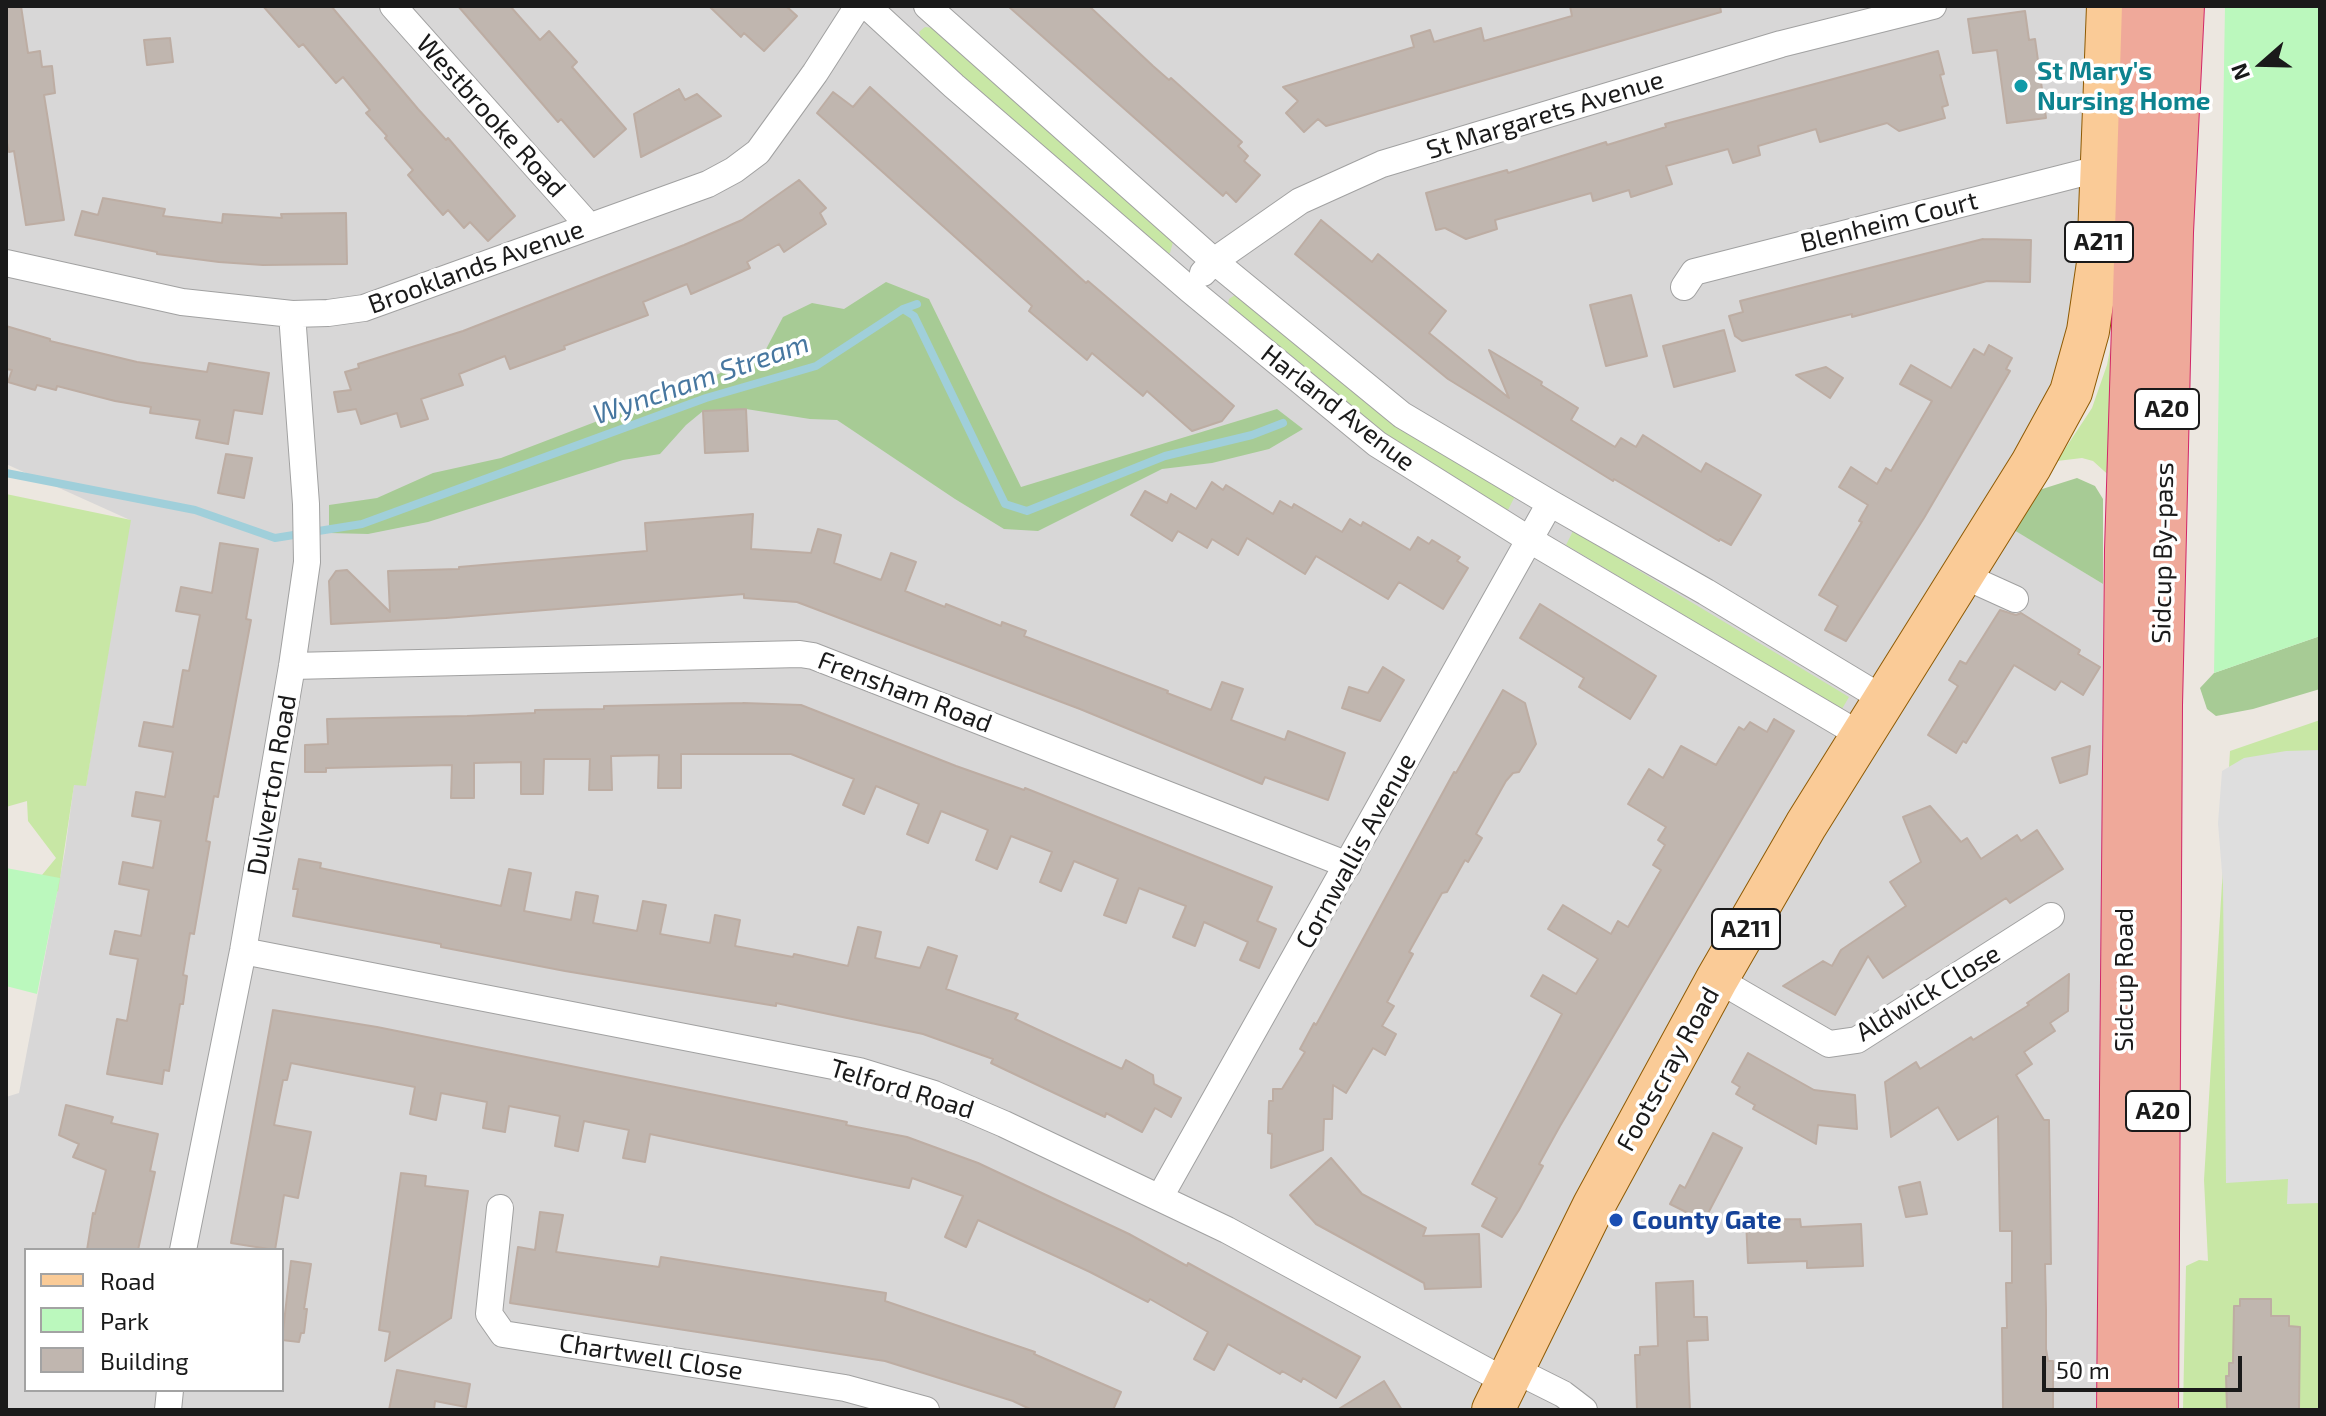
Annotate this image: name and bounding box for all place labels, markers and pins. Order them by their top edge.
place label: St Mary's Nursing Home [2037,55,2210,116]
marker: St Mary's Nursing Home [2012,77,2030,95]
place label: County Gate [1632,1204,1782,1236]
marker: County Gate [1607,1211,1625,1229]

